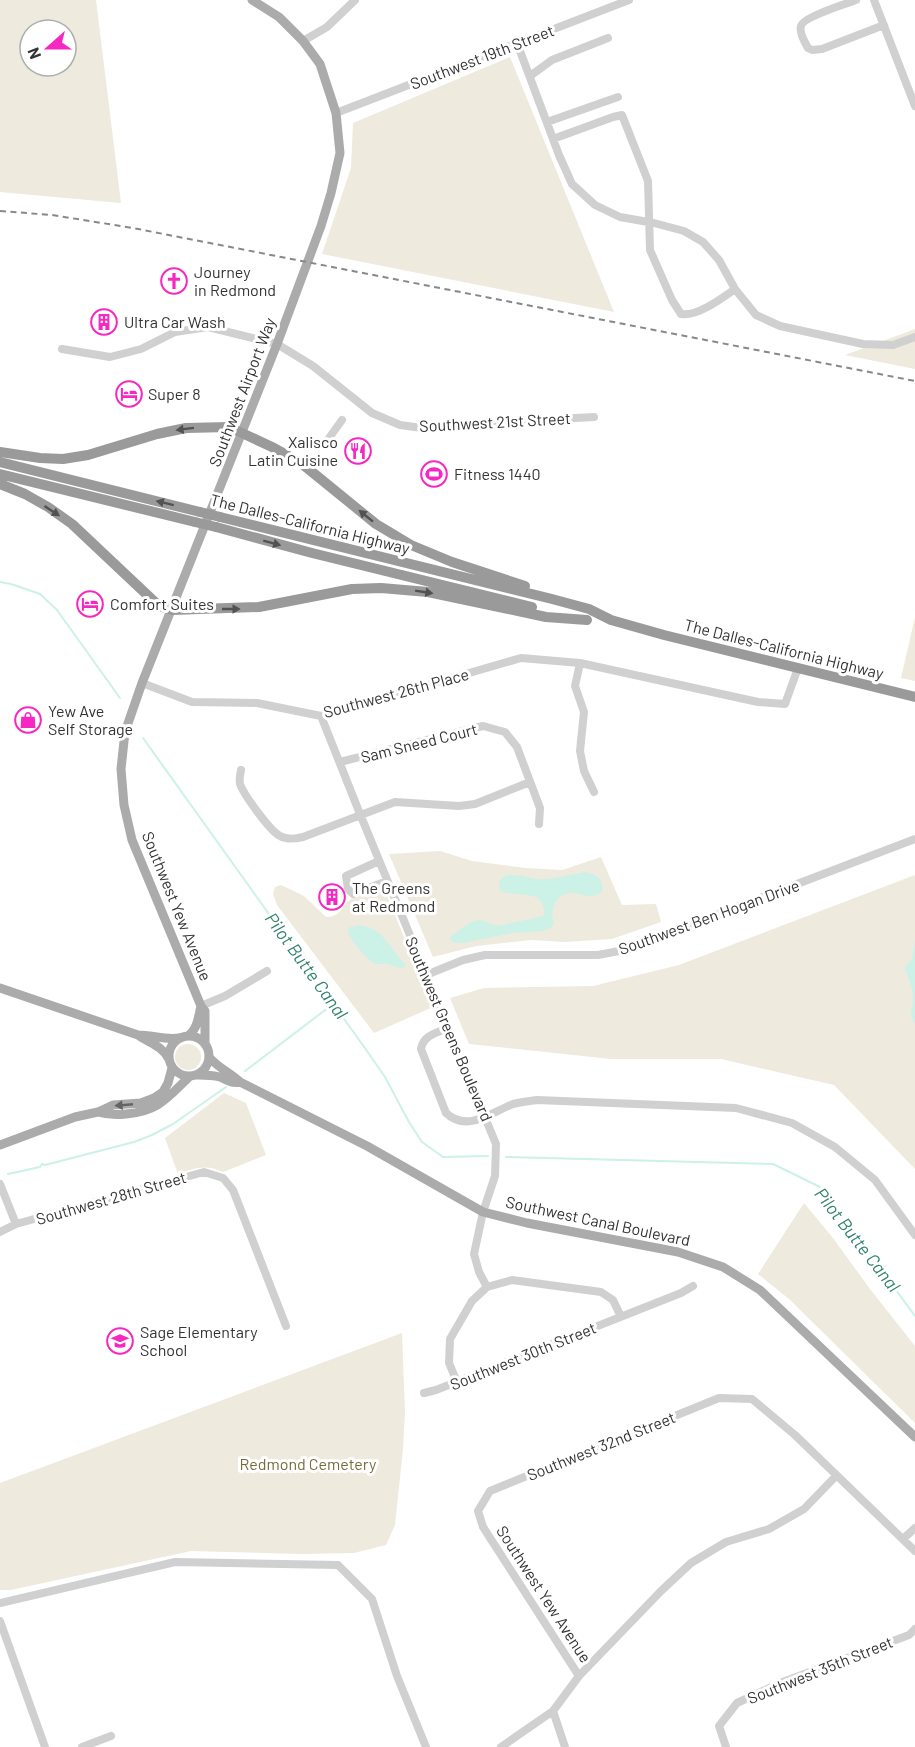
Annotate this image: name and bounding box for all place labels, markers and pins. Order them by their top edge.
place label: Journey in Redmond [194,262,276,299]
church icon: Journey in Redmond [159,266,189,296]
building icon: Ultra Car Wash [89,307,119,337]
place label: Ultra Car Wash [124,312,226,331]
hotel icon: Super 8 [114,379,144,409]
place label: Super 8 [148,384,201,403]
place label: Xalisco Latin Cuisine [248,432,338,469]
restaurant icon: Xalisco Latin Cuisine [343,436,373,466]
sports icon: Fitness 1440 [419,459,449,489]
place label: Fitness 1440 [454,464,541,483]
hotel icon: Comfort Suites [75,589,105,619]
place label: Comfort Suites [110,594,214,613]
place label: Yew Ave Self Storage [48,701,133,738]
shop icon: Yew Ave Self Storage [13,705,43,735]
place label: The Greens at Redmond [352,878,435,915]
building icon: The Greens at Redmond [317,882,347,912]
place label: Sage Elementary School [140,1322,258,1359]
school or university icon: Sage Elementary School [105,1326,135,1356]

